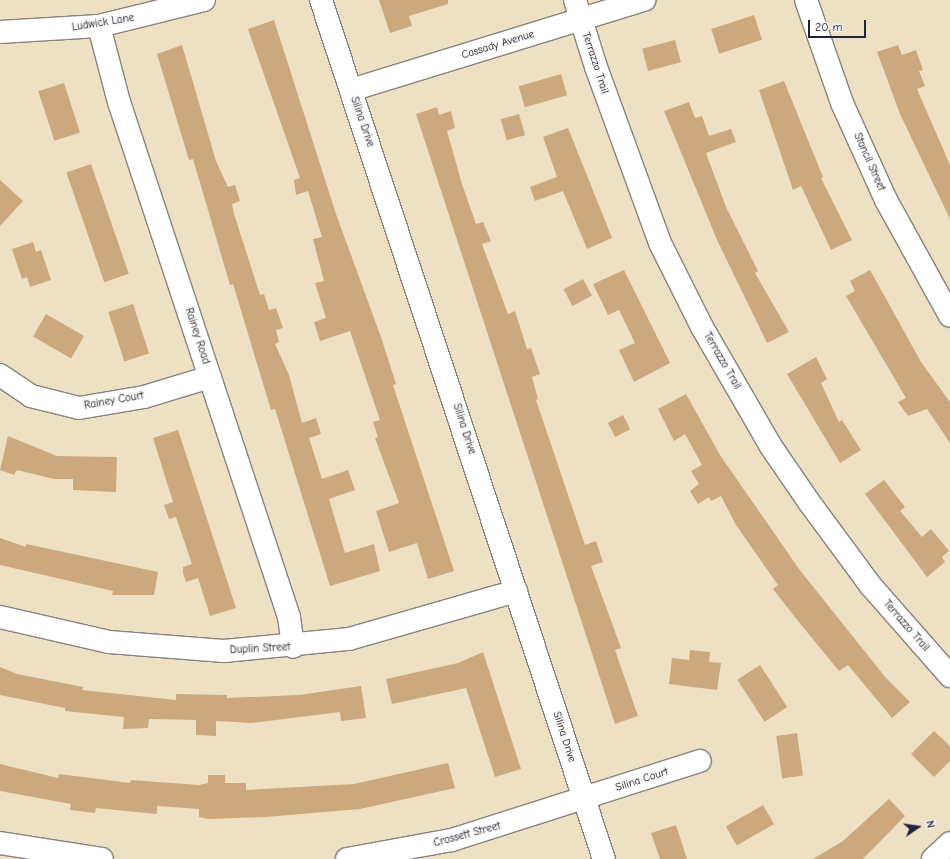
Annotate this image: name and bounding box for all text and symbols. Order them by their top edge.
street label: Ludwick Lane [71,12,135,34]
scale bar [810,12,868,38]
text: 20 m [815,20,843,34]
street label: Cassady Avenue [460,28,536,62]
street label: Terrazzo Trail [579,31,611,95]
street label: Silina Drive [347,95,377,149]
street label: Stancil Street [850,131,888,193]
street label: Rainey Road [182,306,212,366]
street label: Terrazzo Trail [700,330,744,392]
street label: Rainey Court [83,389,145,413]
street label: Silina Drive [450,402,478,456]
street label: Terrazzo Trail [880,598,932,654]
street label: Duplin Street [229,641,291,657]
street label: Silina Drive [550,710,578,764]
street label: Silina Court [614,765,670,795]
north arrow [898,807,938,847]
text: N [923,819,937,829]
street label: Crossett Street [432,820,502,850]

